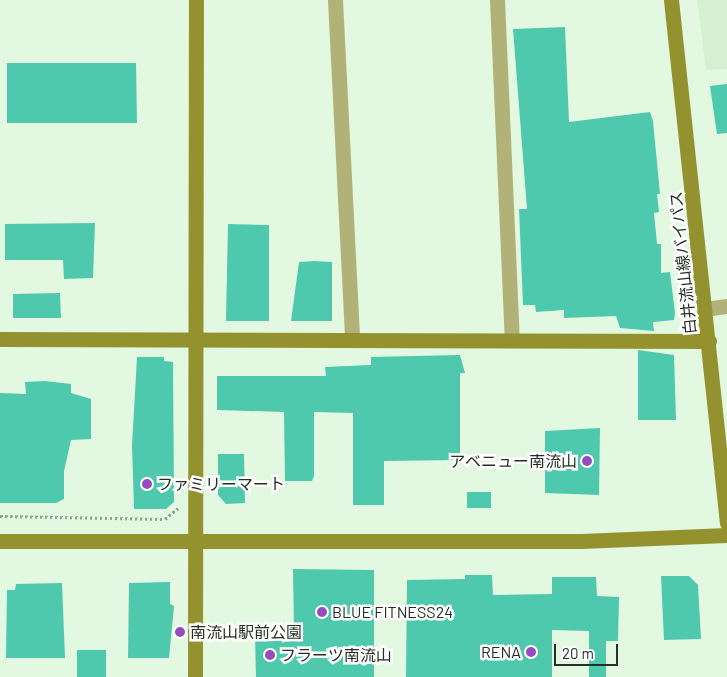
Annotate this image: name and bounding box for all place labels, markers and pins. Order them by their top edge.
place label: アベニュー南流山 [449,451,577,471]
marker: アベニュー南流山 [581,455,593,467]
place label: ファミリーマート [157,474,285,494]
marker: ファミリーマート [141,478,153,490]
place label: BLUE FITNESS24 [332,602,453,622]
marker: BLUE FITNESS24 [316,606,328,618]
place label: 南流山駅前公園 [190,622,302,642]
marker: 南流山駅前公園 [174,626,186,638]
place label: RENA [481,642,521,662]
place label: フラーツ南流山 [280,645,392,665]
marker: RENA [525,646,537,658]
marker: フラーツ南流山 [264,649,276,661]

